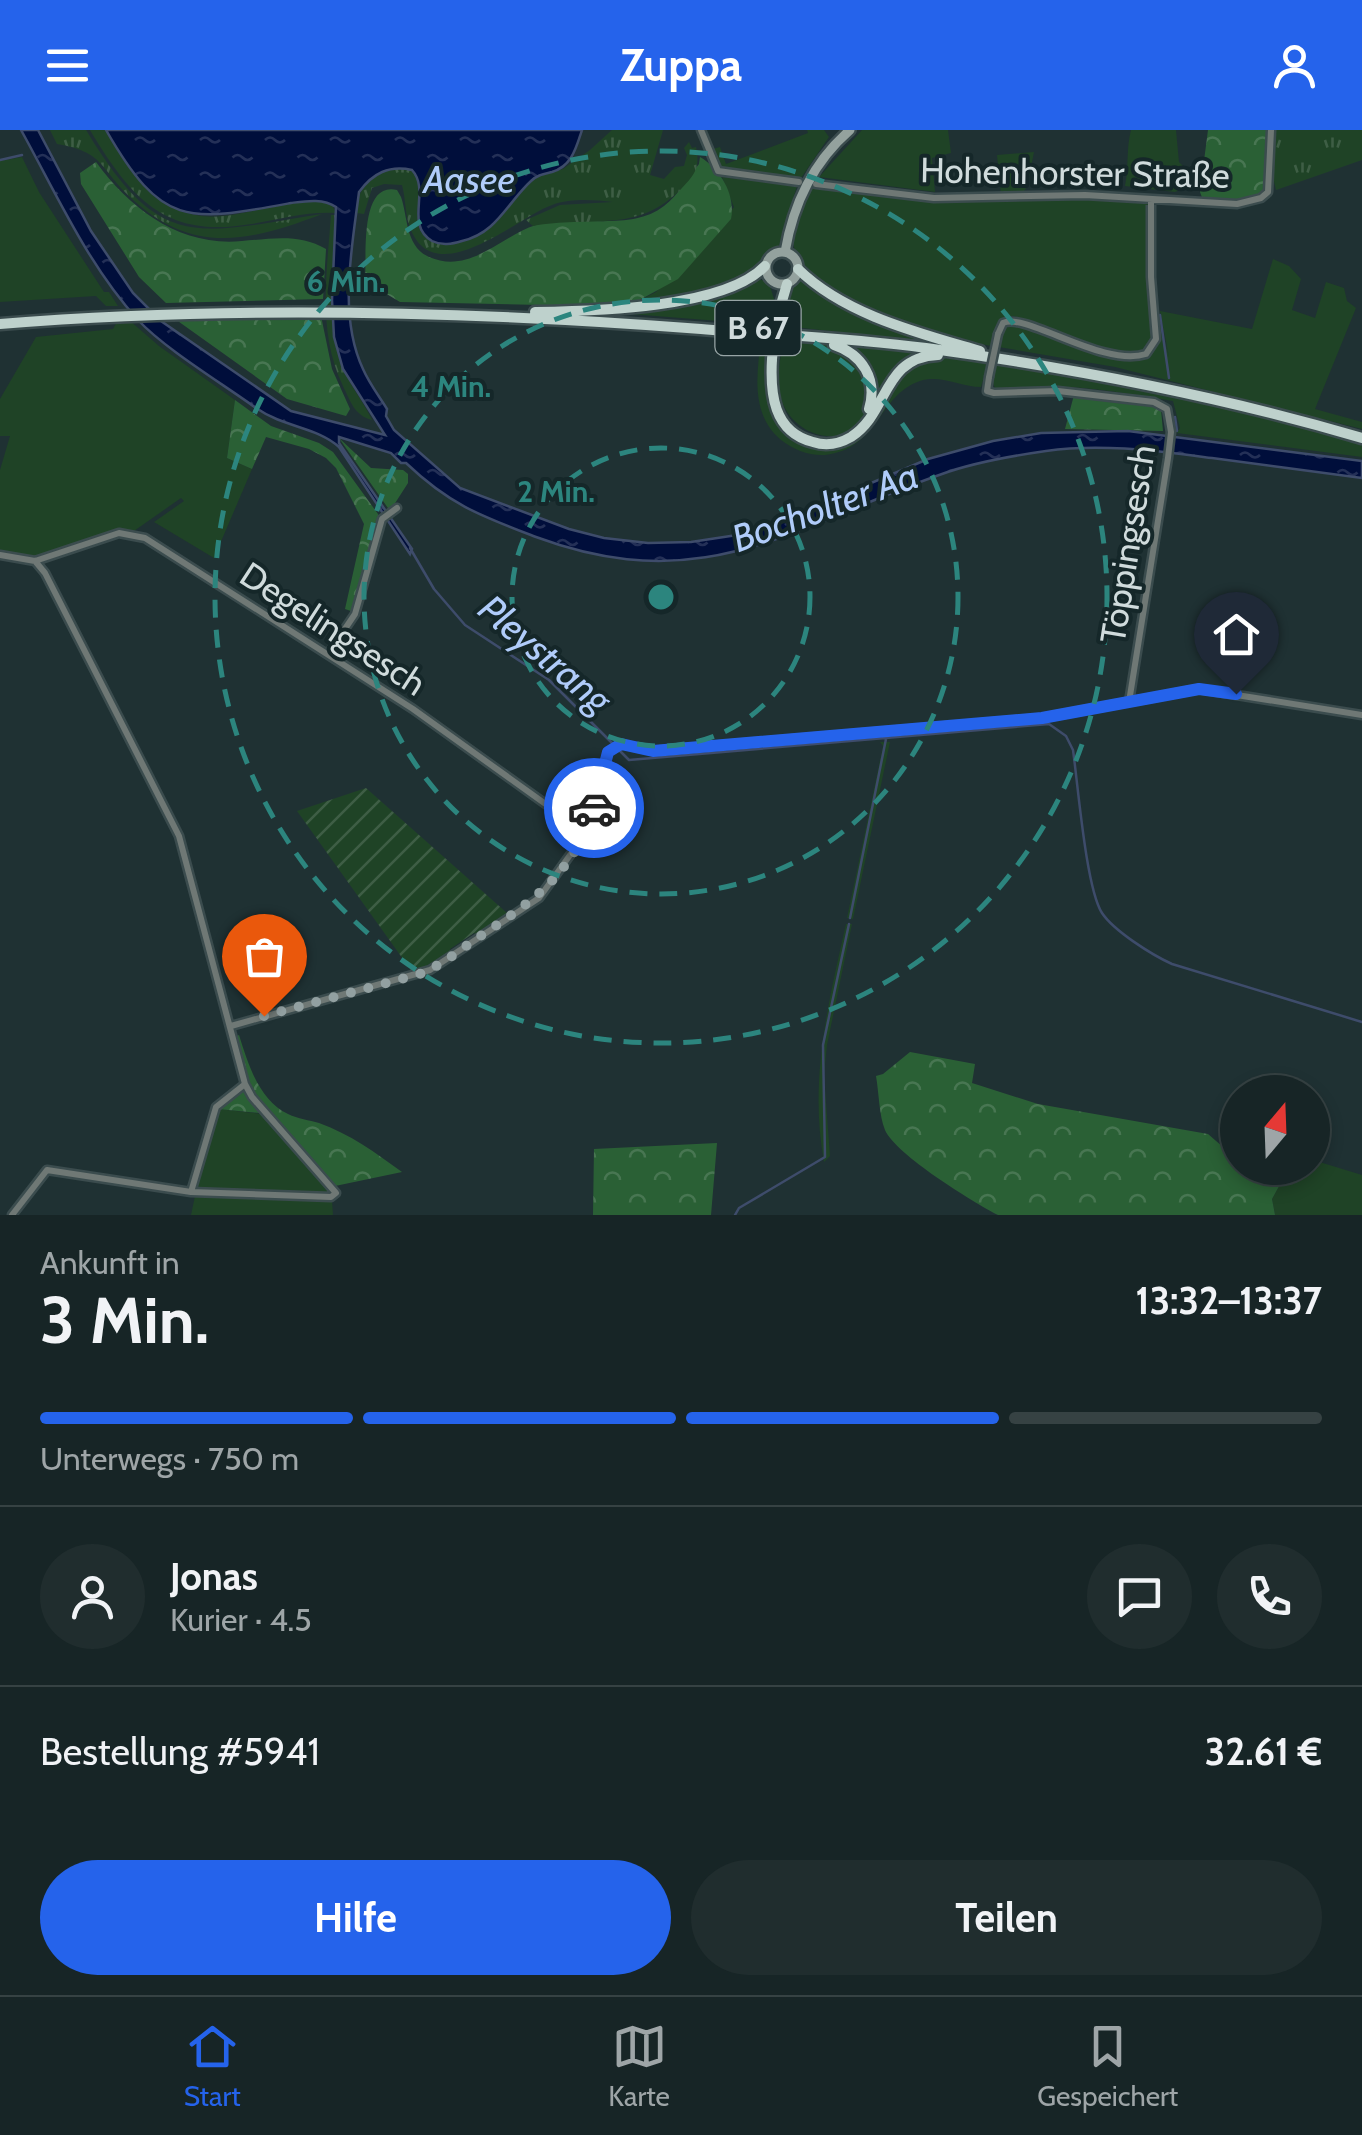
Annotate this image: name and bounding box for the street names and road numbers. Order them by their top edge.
street label: Hohenhorster Straße [920,148,1230,197]
road number: B 67 [716,301,800,355]
street label: Töppingsesch [1091,442,1164,646]
street label: Degelingsesch [232,553,434,705]

